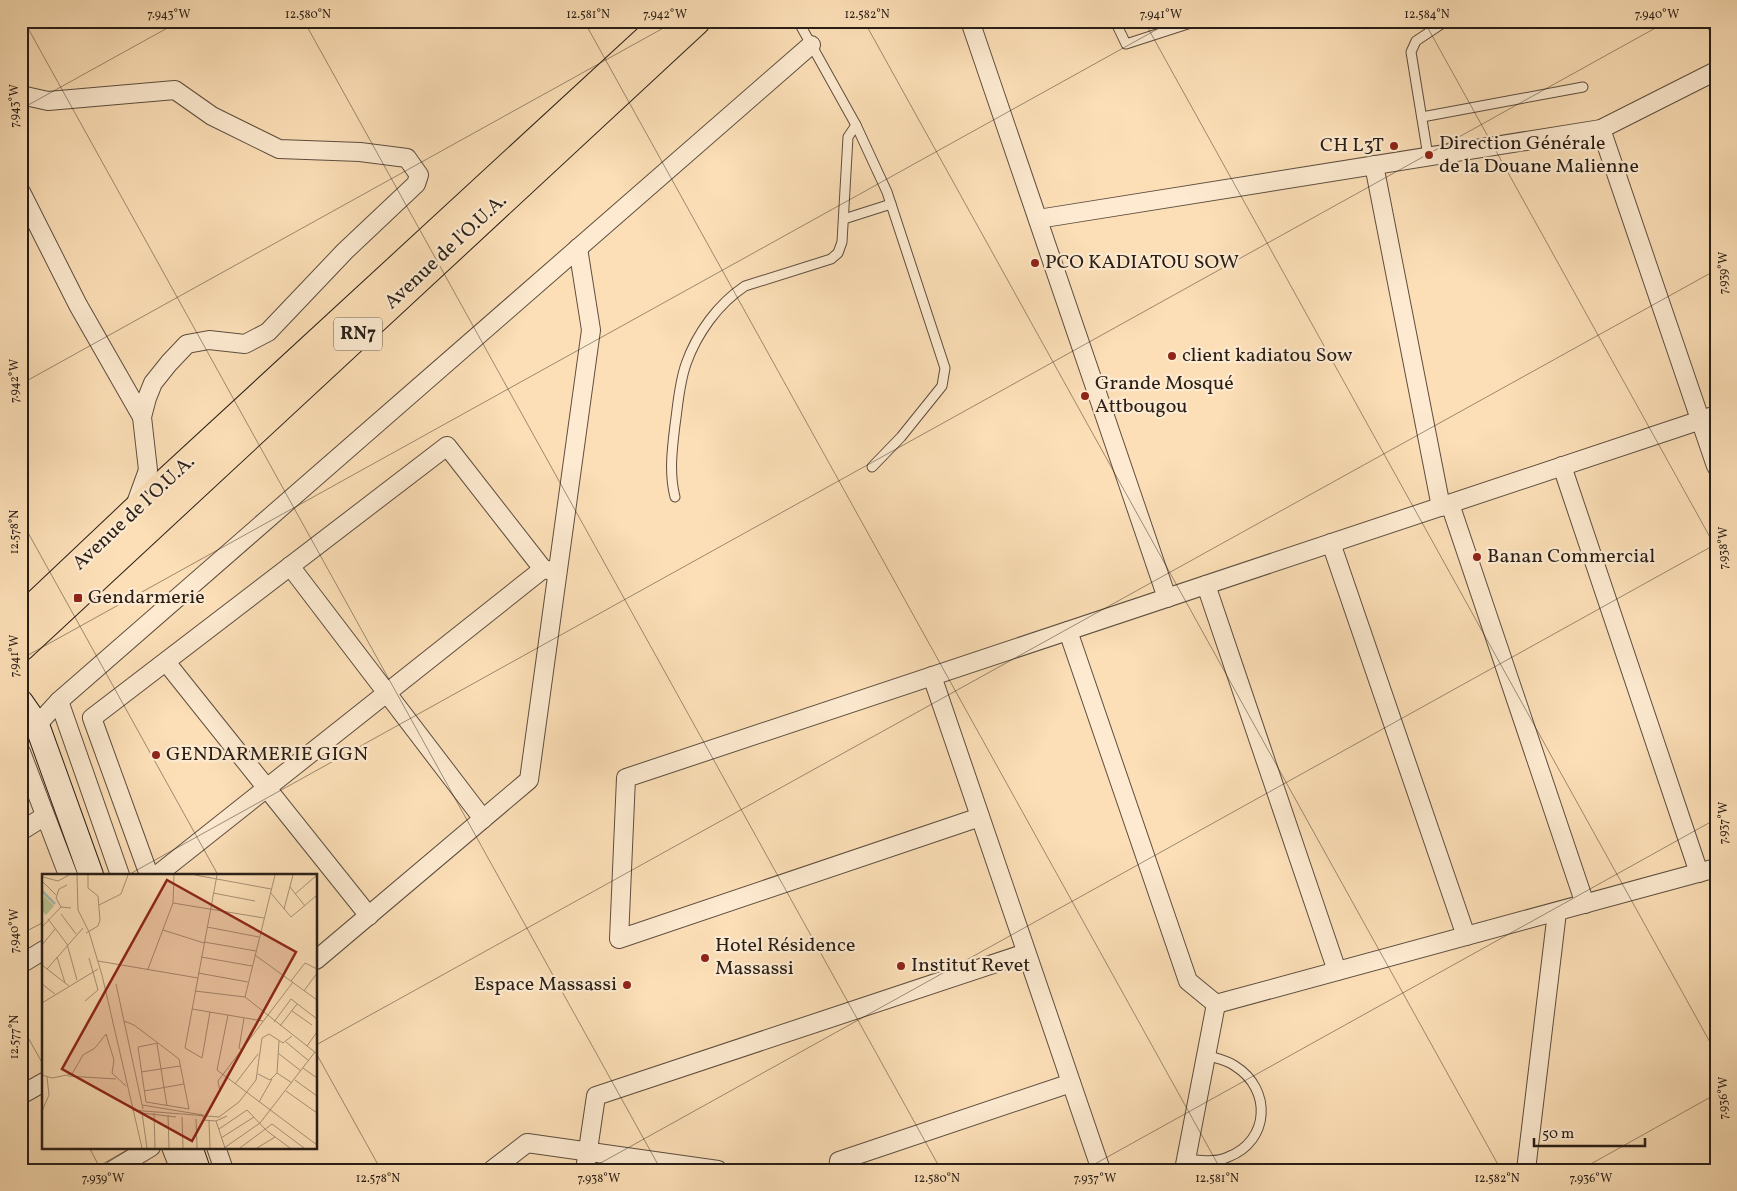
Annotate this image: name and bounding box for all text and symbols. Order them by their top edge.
text: 7.943°W [147,7,191,23]
text: 12.580°N [285,7,331,23]
text: 12.581°N [566,7,610,23]
text: 7.942°W [643,7,687,23]
text: 12.582°N [844,7,890,23]
text: 7.941°W [1140,7,1182,23]
text: 12.584°N [1404,7,1450,23]
text: 7.940°W [1635,7,1679,23]
text: 7.943°W [7,84,23,128]
place label: Direction Générale de la Douane Malienne [1439,130,1639,181]
place label: CH L3T [1320,132,1384,160]
marker: CH L3T [1388,140,1400,152]
marker: Direction Générale de la Douane Malienne [1423,149,1435,161]
street label: Avenue de l'O.U.A. [378,188,514,316]
place label: PCO KADIATOU SOW [1045,249,1239,277]
text: 7.939°W [1716,252,1732,294]
marker: PCO KADIATOU SOW [1029,257,1041,269]
road number: RN7 [334,318,382,350]
place label: client kadiatou Sow [1182,342,1353,370]
marker: client kadiatou Sow [1166,350,1178,362]
text: 7.942°W [7,359,23,403]
place label: Grande Mosqué Attbougou [1095,370,1234,421]
marker: Grande Mosqué Attbougou [1079,390,1091,402]
street label: Avenue de l'O.U.A. [66,449,202,577]
text: 12.578°N [7,510,23,554]
text: 7.938°W [1716,527,1732,569]
place label: Banan Commercial [1487,543,1655,571]
marker: Banan Commercial [1471,551,1483,563]
place label: Gendarmerie [88,584,205,612]
marker: Gendarmerie [72,592,84,604]
text: 7.941°W [7,635,23,677]
place label: GENDARMERIE GIGN [166,741,368,769]
marker: GENDARMERIE GIGN [150,749,162,761]
text: 7.937°W [1716,802,1732,844]
inset map [42,874,318,1148]
text: 7.940°W [7,909,23,953]
place label: Hotel Résidence Massassi [715,932,855,983]
marker: Hotel Résidence Massassi [699,952,711,964]
place label: Institut Revet [911,952,1030,980]
marker: Institut Revet [895,960,907,972]
place label: Espace Massassi [474,971,617,999]
marker: Espace Massassi [621,979,633,991]
text: 12.577°N [7,1015,23,1059]
text: 7.936°W [1716,1077,1732,1119]
scale bar [1534,1116,1646,1148]
text: 50 m [1542,1124,1574,1145]
text: 7.939°W [82,1171,124,1187]
text: 12.578°N [356,1171,400,1187]
text: 7.938°W [578,1171,620,1187]
text: 12.580°N [914,1171,960,1187]
text: 7.937°W [1074,1171,1116,1187]
text: 12.581°N [1195,1171,1239,1187]
text: 12.582°N [1474,1171,1520,1187]
text: 7.936°W [1570,1171,1612,1187]

